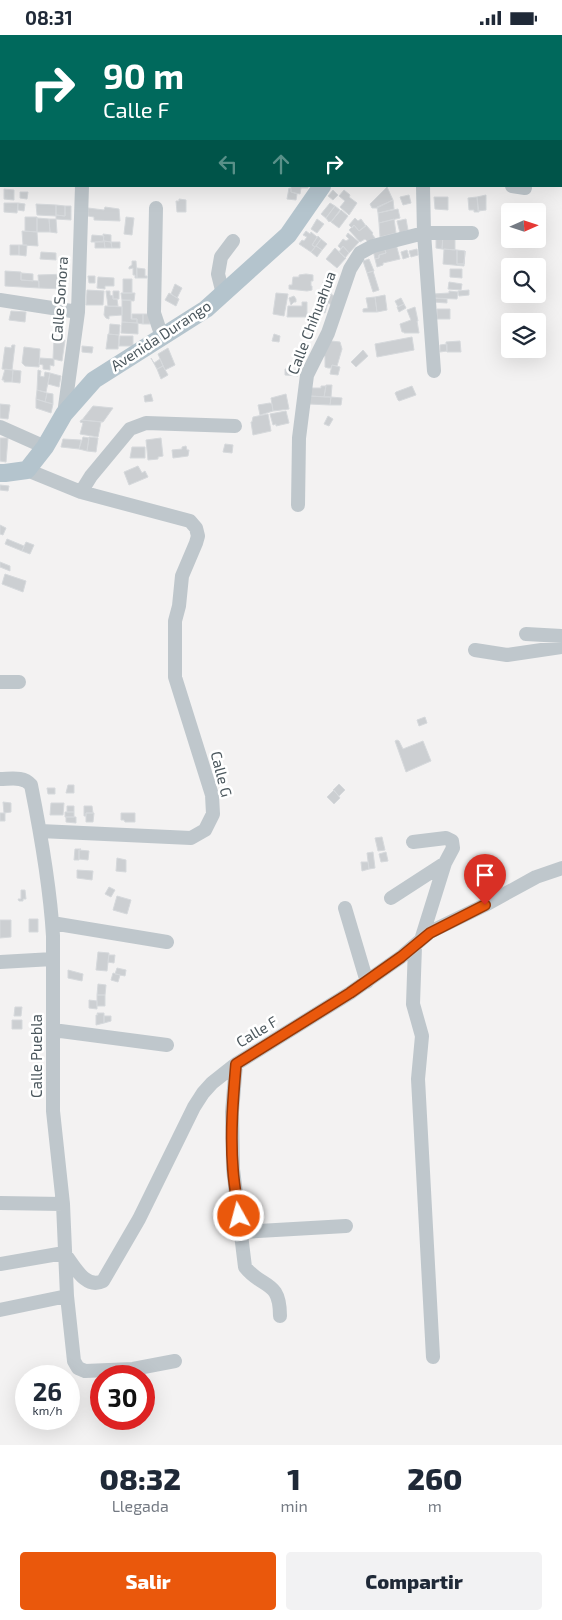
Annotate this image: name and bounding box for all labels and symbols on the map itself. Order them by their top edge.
north arrow [501,203,546,247]
street label: Calle Sonora [47,256,71,342]
street label: Calle Chihuahua [283,268,339,377]
street label: Avenida Durango [107,296,214,374]
street label: Calle G [208,749,236,799]
pin [464,854,506,905]
street label: Calle F [232,1012,280,1050]
street label: Calle Puebla [27,1014,45,1098]
position arrow [212,1189,264,1241]
speed limit sign: 30 [90,1365,155,1430]

